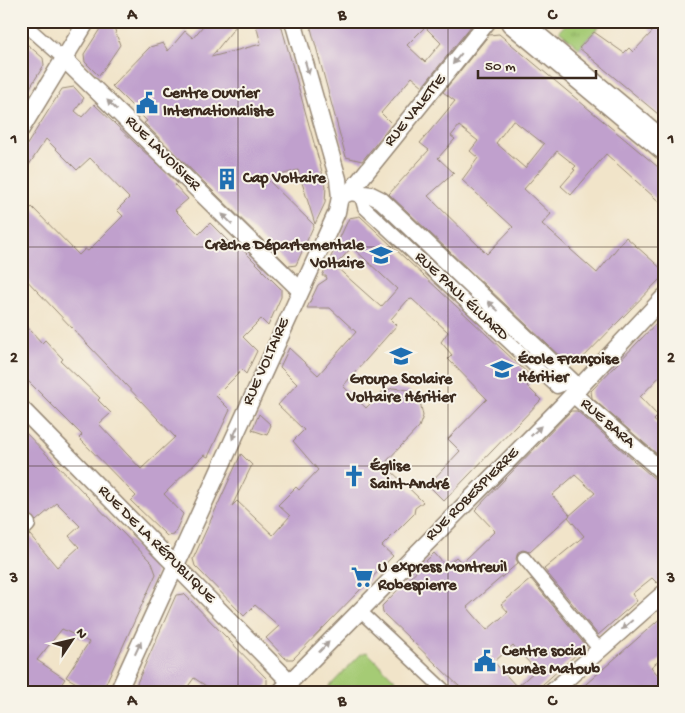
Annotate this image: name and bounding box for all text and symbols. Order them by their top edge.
text: A [126,7,138,26]
text: B [337,7,347,26]
text: C [547,7,558,26]
scale bar [478,48,595,80]
one-way arrow [452,52,463,65]
text: 50 m [485,58,516,76]
one-way arrow [303,61,311,76]
street label: RUE VALETTE [381,70,452,151]
place label: Centre Ouvrier Internationaliste [162,85,275,122]
public building icon: Centre Ouvrier Internationaliste [134,90,160,116]
one-way arrow [106,99,118,111]
street label: RUE LAVOISIER [120,112,204,196]
text: 1 [10,131,17,150]
text: 1 [667,131,674,150]
building icon: Cap Voltaire [214,166,240,192]
place label: Cap Voltaire [242,170,326,189]
one-way arrow [222,213,234,225]
place label: Crèche Départementale Voltaire [204,237,365,274]
school or university icon: Crèche Départementale Voltaire [368,242,394,268]
street label: RUE PAUL ÉLUARD [410,249,512,346]
one-way arrow [487,300,499,312]
street label: RUE VOLTAIRE [239,314,295,409]
school or university icon: Groupe Scolaire Voltaire Héritier [388,343,414,369]
text: 2 [10,350,18,369]
place label: École Françoise Héritier [518,350,620,388]
text: 2 [667,350,675,369]
school or university icon: École Françoise Héritier [489,356,515,382]
place label: Groupe Scolaire Voltaire Héritier [346,371,457,408]
street label: RUE BARA [576,395,640,454]
one-way arrow [530,425,542,437]
one-way arrow [230,426,238,440]
street label: RUE ROBESPIERRE [422,444,524,546]
place label: Église Saint-André [370,457,450,495]
church icon: Église Saint-André [341,463,367,489]
street label: RUE DE LA RÉPUBLIQUE [93,482,220,609]
place label: U express Montreuil Robespierre [377,559,508,596]
supermarket icon: U express Montreuil Robespierre [349,564,375,590]
text: 3 [9,570,18,589]
text: 3 [666,570,675,589]
north arrow [48,616,98,666]
one-way arrow [621,619,633,630]
text: N [71,625,90,643]
one-way arrow [134,640,143,655]
one-way arrow [318,641,330,653]
place label: Centre social Lounès Matoub [501,643,601,680]
public building icon: Centre social Lounès Matoub [472,648,498,674]
text: A [126,693,138,712]
text: B [337,693,347,712]
text: C [547,693,558,712]

